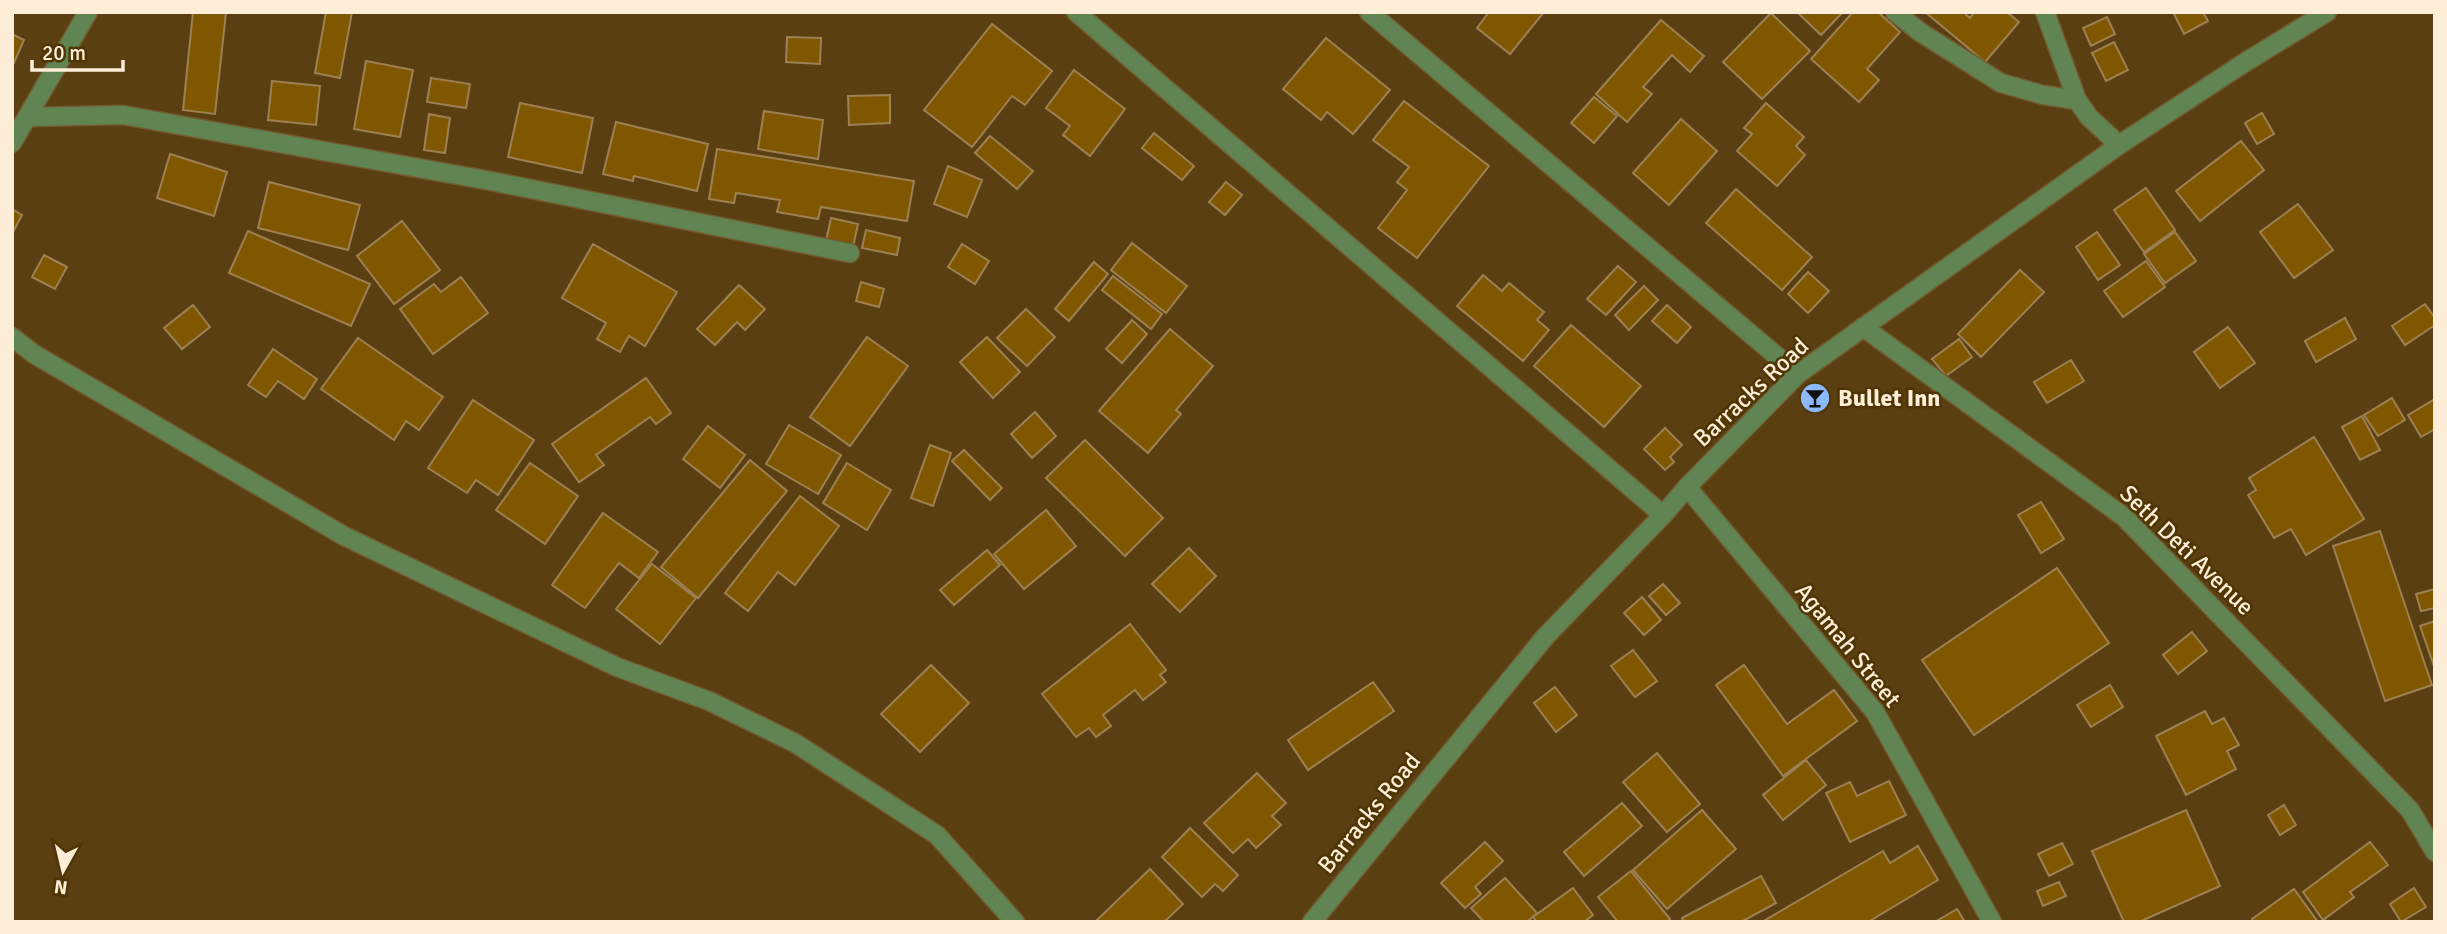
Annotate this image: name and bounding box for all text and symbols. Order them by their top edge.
scale bar [32,28,122,72]
text: 20 m [42,40,86,66]
street label: Barracks Road [1687,331,1815,453]
bar icon: Bullet Inn [1798,381,1832,415]
place label: Bullet Inn [1838,383,1940,413]
street label: Seth Deti Avenue [2114,478,2260,622]
street label: Agamah Street [1789,577,1907,713]
street label: Barracks Road [1311,747,1427,879]
north arrow [28,836,98,906]
text: N [53,874,69,900]

